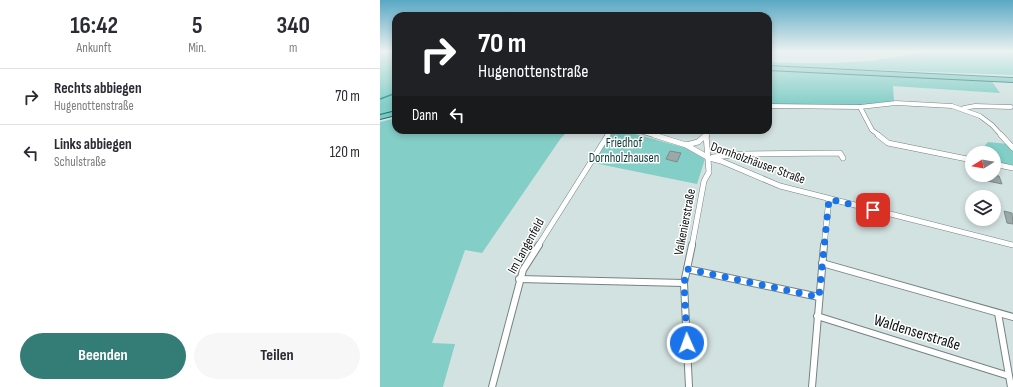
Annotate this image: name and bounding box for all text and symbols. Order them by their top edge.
text: 16:42 [70,11,118,40]
text: 5 [192,11,202,40]
text: 340 [276,11,310,40]
text: 70 m [478,27,526,60]
icon: right [412,28,464,80]
text: Ankunft [77,40,112,56]
text: Min. [188,40,206,56]
text: m [289,40,297,56]
text: Hugenottenstraße [478,61,589,82]
text: Rechts abbiegen [54,79,142,98]
icon: right [20,86,42,108]
text: 70 m [335,87,360,106]
text: Hugenottenstraße [54,98,134,114]
icon: left [446,104,468,126]
text: Dann [412,106,438,125]
text: Links abbiegen [54,135,132,154]
park label: Friedhof Dornholzhausen [589,135,659,166]
street label: Dornholzhäuser Straße [708,138,808,188]
icon: left [20,142,42,164]
text: 120 m [330,143,360,162]
north arrow [965,146,1001,182]
map controls [965,146,1001,226]
text: Schulstraße [54,154,106,170]
street label: Valkenierstraße [671,187,699,257]
button: layers [965,190,1001,226]
pin [856,193,890,227]
icon: arrive [862,199,884,221]
street label: Im Langenfeld [504,215,548,277]
street label: Waldenserstraße [871,311,963,355]
position arrow [666,322,708,364]
button: Beenden [20,333,186,379]
button: Teilen [194,333,360,379]

